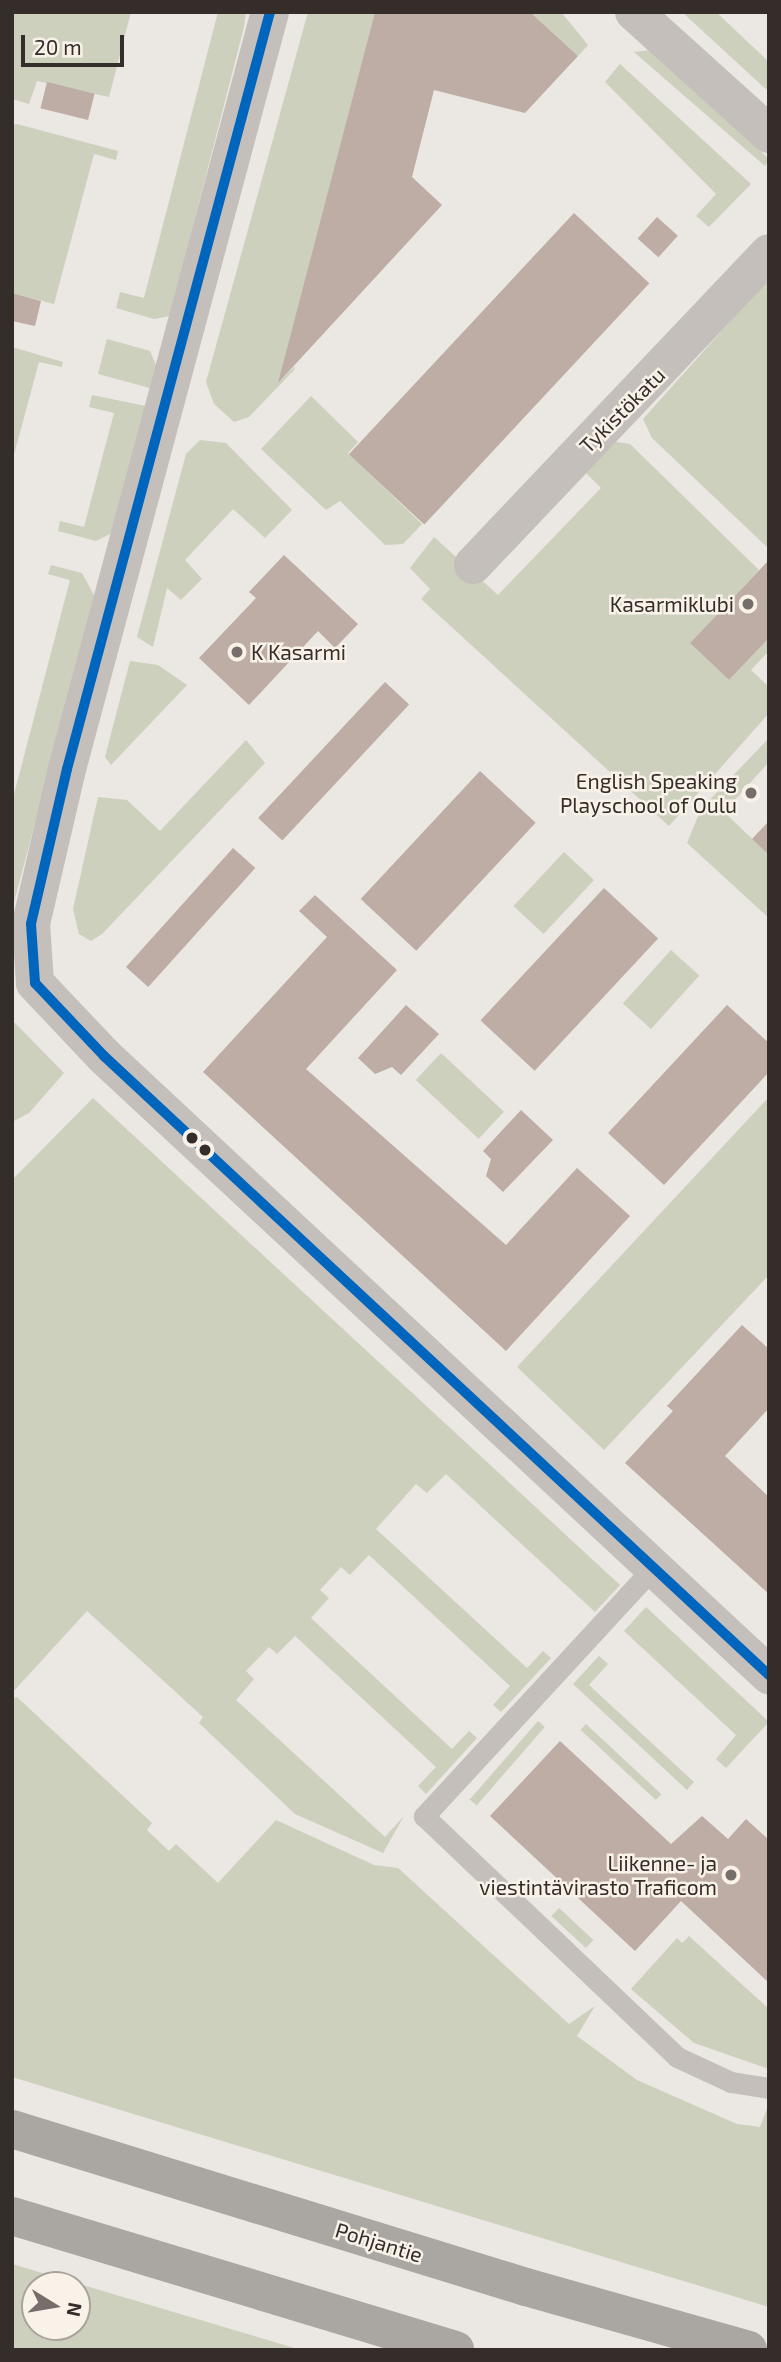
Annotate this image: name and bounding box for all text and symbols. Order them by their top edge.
scale bar [24,21,128,65]
text: 20 m [34,34,82,59]
street label: Tykistökatu [574,362,670,458]
place label: Kasarmiklubi [610,591,734,617]
marker: Kasarmiklubi [740,596,756,612]
place label: K Kasarmi [251,639,346,665]
marker: K Kasarmi [229,644,245,660]
place label: English Speaking Playschool of Oulu [559,768,737,818]
marker: English Speaking Playschool of Oulu [743,785,759,801]
unlabelled marker [185,1131,199,1145]
unlabelled marker [198,1143,212,1157]
place label: Liikenne- ja viestintävirasto Traficom [479,1850,717,1900]
marker: Liikenne- ja viestintävirasto Traficom [723,1867,739,1883]
street label: Pohjantie [332,2217,426,2267]
north arrow [21,2271,91,2341]
text: N [63,2301,88,2319]

